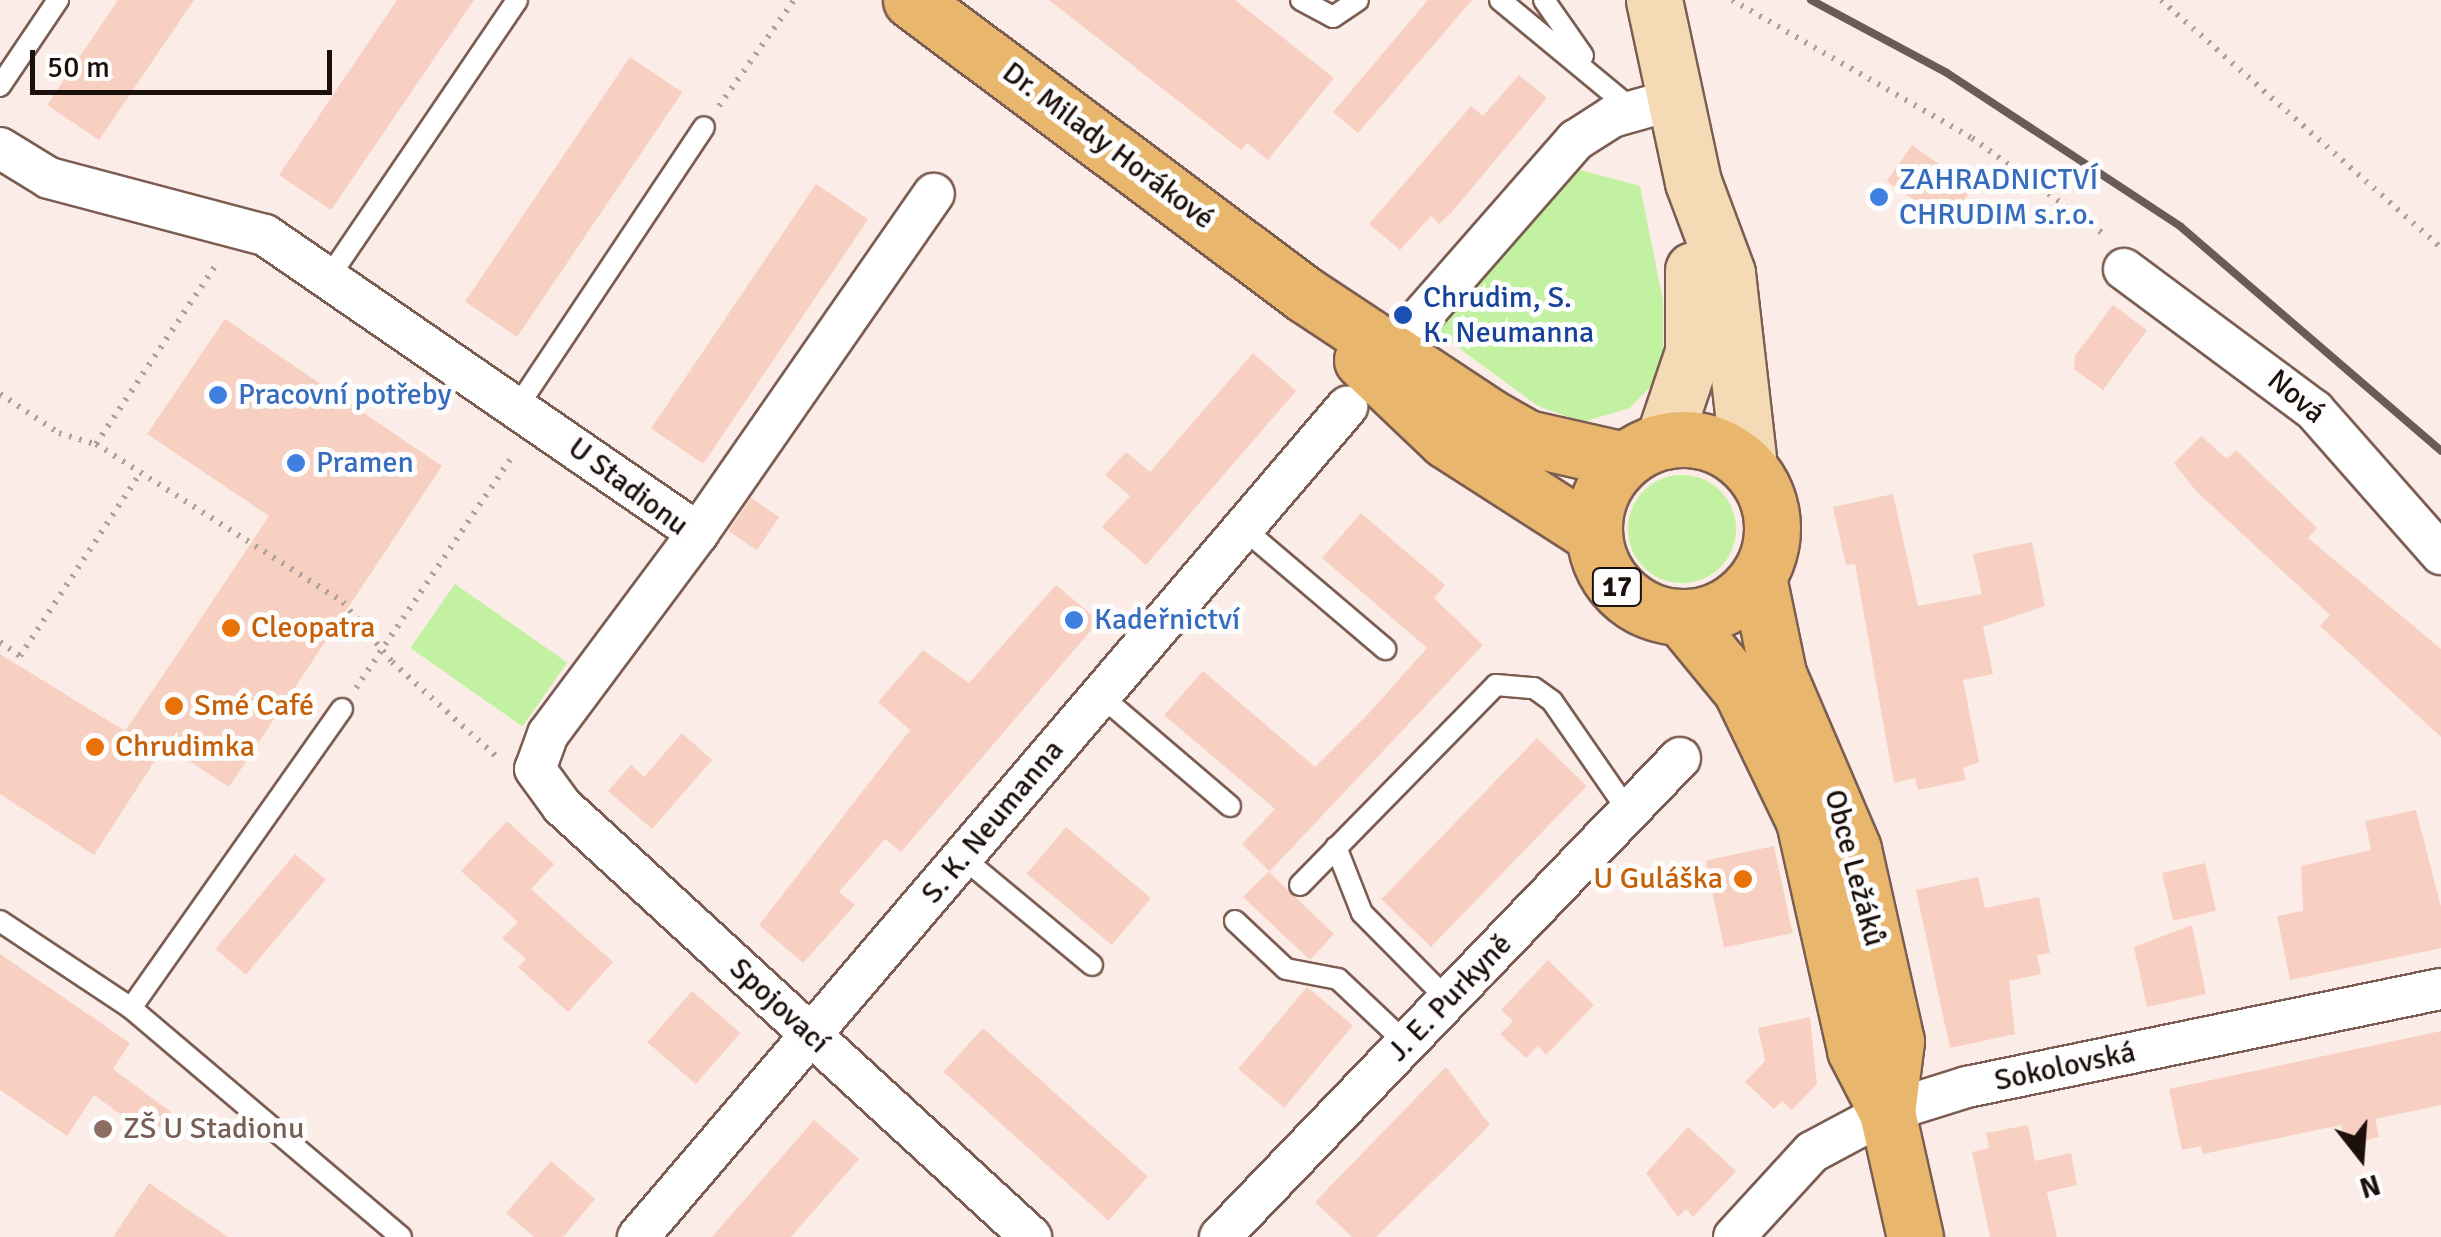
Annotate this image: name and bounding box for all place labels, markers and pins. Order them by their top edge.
place label: ZAHRADNICTVÍ CHRUDIM s.r.o. [1899,162,2098,232]
marker: ZAHRADNICTVÍ CHRUDIM s.r.o. [1868,186,1890,208]
place label: Chrudim, S. K. Neumanna [1423,280,1594,350]
marker: Chrudim, S. K. Neumanna [1392,304,1414,326]
place label: Pracovní potřeby [238,377,452,413]
marker: Pracovní potřeby [207,384,229,406]
place label: Pramen [316,445,414,481]
marker: Pramen [285,452,307,474]
place label: Kadeřnictví [1094,602,1240,638]
marker: Kadeřnictví [1063,609,1085,631]
place label: Cleopatra [251,610,376,646]
marker: Cleopatra [220,617,242,639]
place label: Smé Café [194,688,314,724]
marker: Smé Café [163,695,185,717]
place label: Chrudimka [115,729,255,765]
marker: Chrudimka [84,736,106,758]
place label: U Guláška [1593,861,1723,897]
marker: U Guláška [1732,868,1754,890]
place label: ZŠ U Stadionu [123,1111,304,1147]
marker: ZŠ U Stadionu [92,1118,114,1140]

